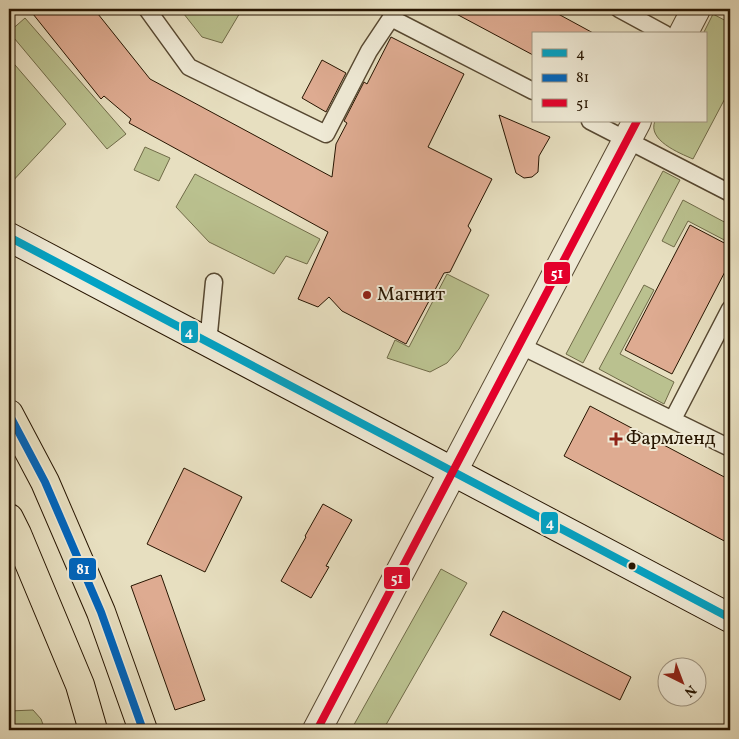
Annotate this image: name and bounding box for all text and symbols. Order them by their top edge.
legend [532,32,706,122]
text: 4 [576,44,585,65]
text: 81 [576,68,589,89]
text: 51 [576,94,589,115]
line badge: 51 [543,261,571,285]
text: 51 [551,265,563,284]
place label: Магнит [377,282,445,308]
marker: Магнит [361,289,373,301]
line badge: 4 [180,320,199,344]
text: 4 [185,324,194,343]
place label: Фармленд [626,426,716,452]
marker: Фармленд [610,433,622,445]
line badge: 4 [540,511,559,535]
text: 4 [546,515,555,534]
line badge: 81 [68,557,97,581]
text: 81 [76,561,90,580]
unlabelled marker [627,561,637,571]
line badge: 51 [383,566,411,590]
text: 51 [391,570,403,589]
north arrow [656,656,706,706]
text: N [680,680,700,701]

